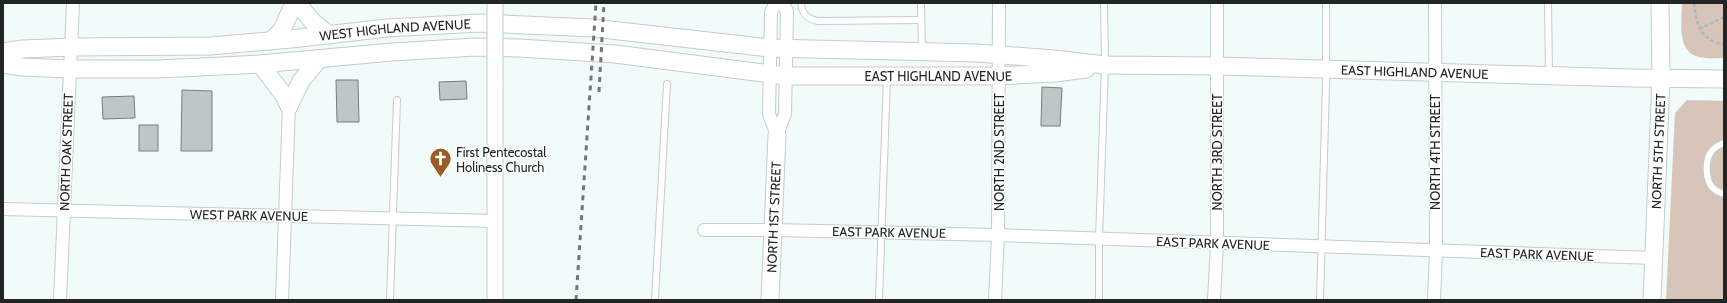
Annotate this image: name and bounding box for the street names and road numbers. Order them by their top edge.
street label: WEST HIGHLAND AVENUE [318,16,471,44]
street label: EAST HIGHLAND AVENUE [1341,62,1489,82]
street label: EAST HIGHLAND AVENUE [865,67,1012,84]
street label: NORTH OAK STREET [56,93,76,211]
street label: NORTH 2ND STREET [991,93,1007,211]
street label: NORTH 5TH STREET [1648,93,1668,209]
street label: NORTH 3RD STREET [1209,94,1225,210]
street label: NORTH 4TH STREET [1427,94,1443,210]
street label: NORTH 1ST STREET [763,161,784,273]
street label: WEST PARK AVENUE [190,206,308,224]
street label: EAST PARK AVENUE [832,223,946,241]
street label: EAST PARK AVENUE [1156,233,1270,253]
street label: EAST PARK AVENUE [1480,244,1594,264]

